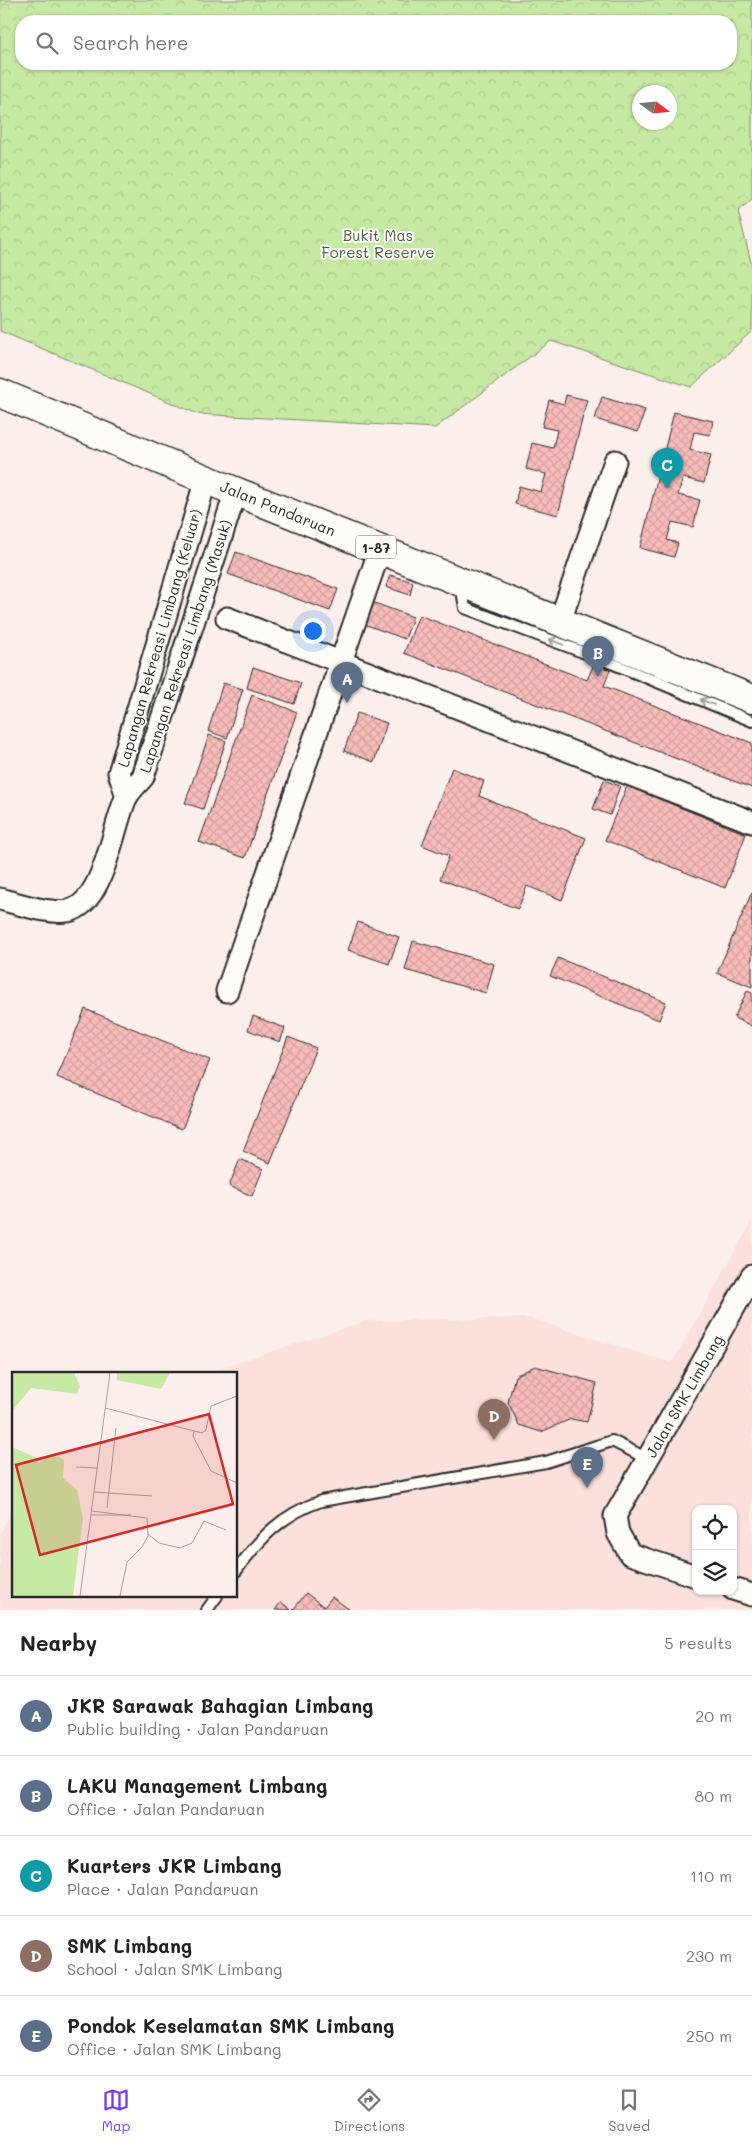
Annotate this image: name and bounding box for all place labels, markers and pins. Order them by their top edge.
pin: C [651,448,683,489]
pin: B [582,636,614,677]
pin: A [331,662,363,703]
pin: D [478,1399,510,1440]
pin: E [571,1447,603,1488]

